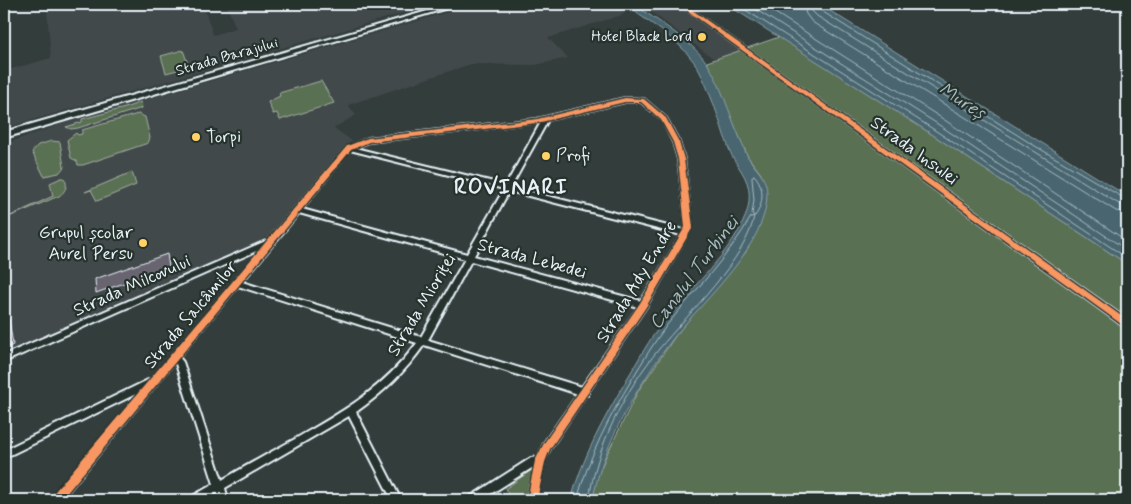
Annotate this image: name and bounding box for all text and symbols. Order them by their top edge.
place label: Hotel Black Lord [591,27,692,47]
marker: Hotel Black Lord [696,31,708,43]
street label: Strada Barajului [173,33,281,81]
water label: Mureș [934,77,991,126]
street label: Strada Insulei [865,111,963,191]
place label: Torpi [206,125,241,149]
marker: Torpi [190,131,202,143]
place label: Profi [556,144,590,168]
marker: Profi [540,150,552,162]
district label: ROVINARI [454,174,568,202]
water label: Canalul Turbinei [643,210,746,335]
street label: Strada Ady Endre [591,216,683,348]
place label: Grupul școlar Aurel Persu [39,221,134,266]
street label: Strada Lebedei [475,233,589,285]
marker: Grupul școlar Aurel Persu [137,237,149,249]
street label: Strada Milcovului [70,249,194,323]
street label: Strada Mioriței [382,249,462,361]
street label: Strada Salcâmilor [139,255,244,374]

